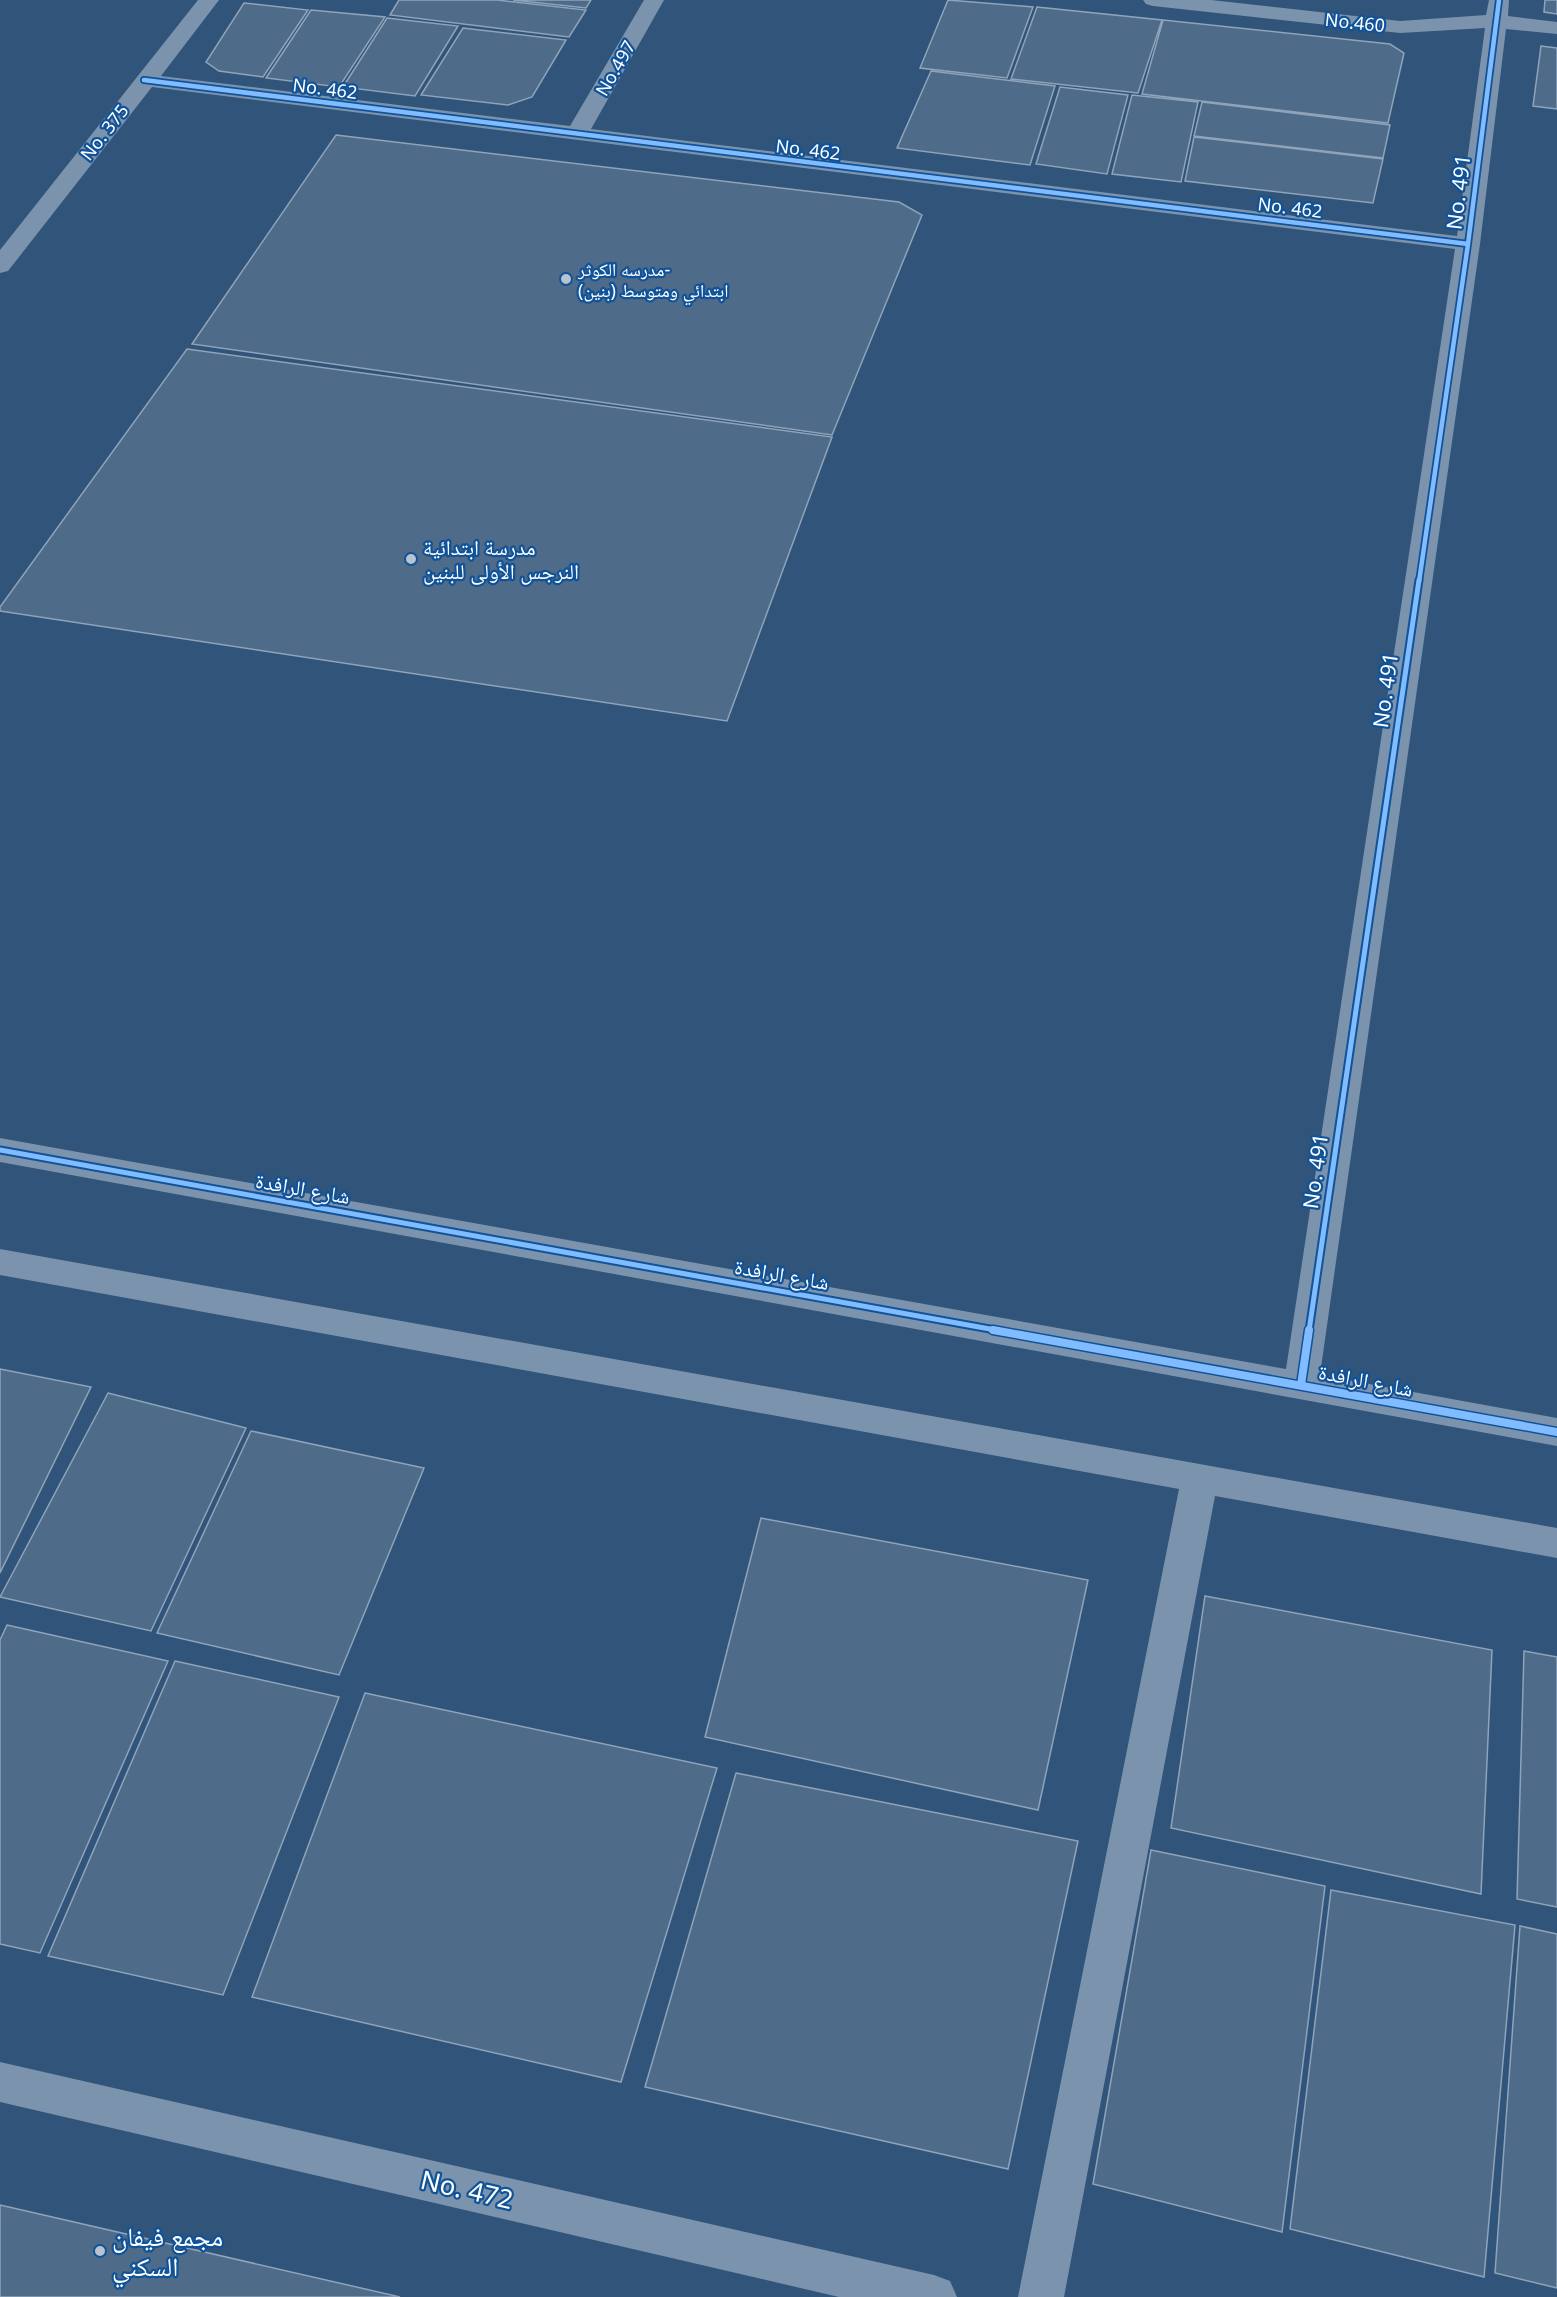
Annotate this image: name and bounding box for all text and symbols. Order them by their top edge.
street label: No.460 [1324,7,1386,37]
street label: No.497 [590,36,640,100]
street label: No. 462 [291,72,359,104]
street label: No. 375 [75,99,133,165]
street label: No. 462 [774,133,842,165]
street label: No. 491 [1439,153,1477,231]
street label: No. 462 [1256,191,1324,223]
place label: مدرسه الكوثر- ابتدائي ومتوسط (بنين) [577,257,729,306]
marker: مدرسه الكوثر- ابتدائي ومتوسط (بنين) [559,272,573,286]
place label: مدرسة ابتدائية النرجس الأولى للبنين [423,533,579,585]
marker: مدرسة ابتدائية النرجس الأولى للبنين [404,552,418,566]
street label: No. 491 [1366,651,1404,729]
street label: No. 491 [1296,1132,1334,1210]
street label: شارع الرافدة [253,1166,353,1210]
street label: شارع الرافدة [732,1252,832,1296]
street label: شارع الرافدة [1316,1357,1416,1403]
street label: No. 472 [417,2161,517,2217]
place label: مجمع فيفان السكني [112,2218,223,2288]
marker: مجمع فيفان السكني [93,2244,107,2258]

